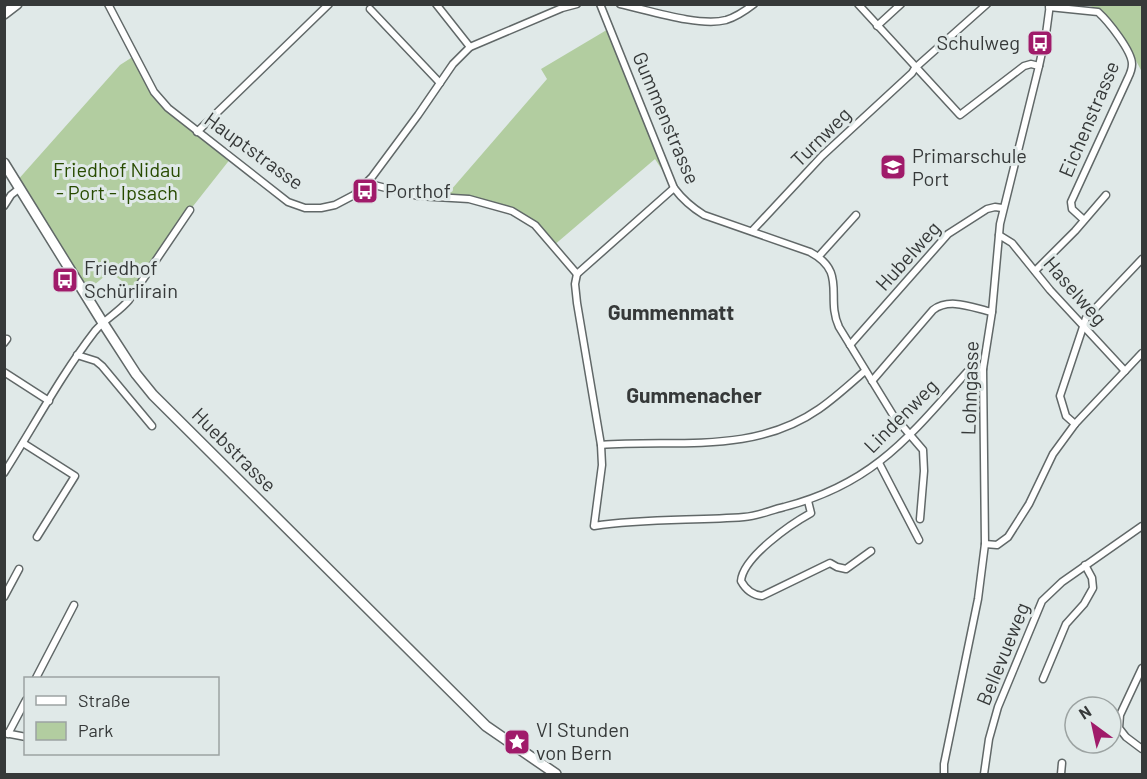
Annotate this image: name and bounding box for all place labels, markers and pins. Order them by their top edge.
bus stop icon: Schulweg [1025,28,1055,58]
place label: Schulweg [936,30,1020,54]
place label: Primarschule Port [912,143,1027,190]
school or university icon: Primarschule Port [878,152,908,182]
bus stop icon: Porthof [350,176,380,206]
place label: Porthof [385,178,451,202]
place label: Friedhof Schürlirain [84,255,178,302]
bus stop icon: Friedhof Schürlirain [50,265,80,295]
place label: VI Stunden von Bern [536,717,630,764]
place icon: VI Stunden von Bern [502,727,532,757]

